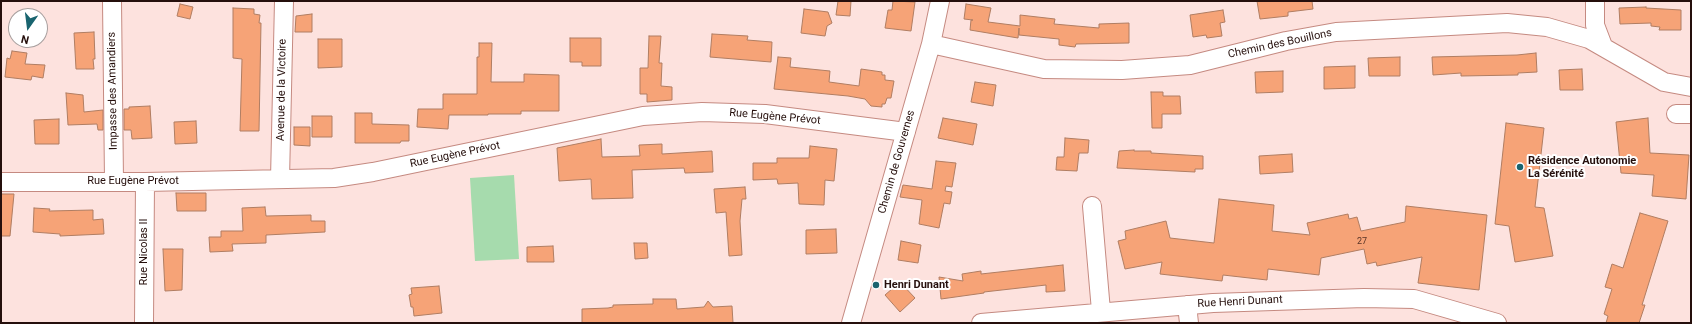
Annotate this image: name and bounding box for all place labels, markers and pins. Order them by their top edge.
place label: Résidence Autonomie La Sérénité [1528,154,1636,180]
marker: Résidence Autonomie La Sérénité [1515,162,1525,172]
place label: Henri Dunant [884,278,949,292]
marker: Henri Dunant [871,280,881,290]

